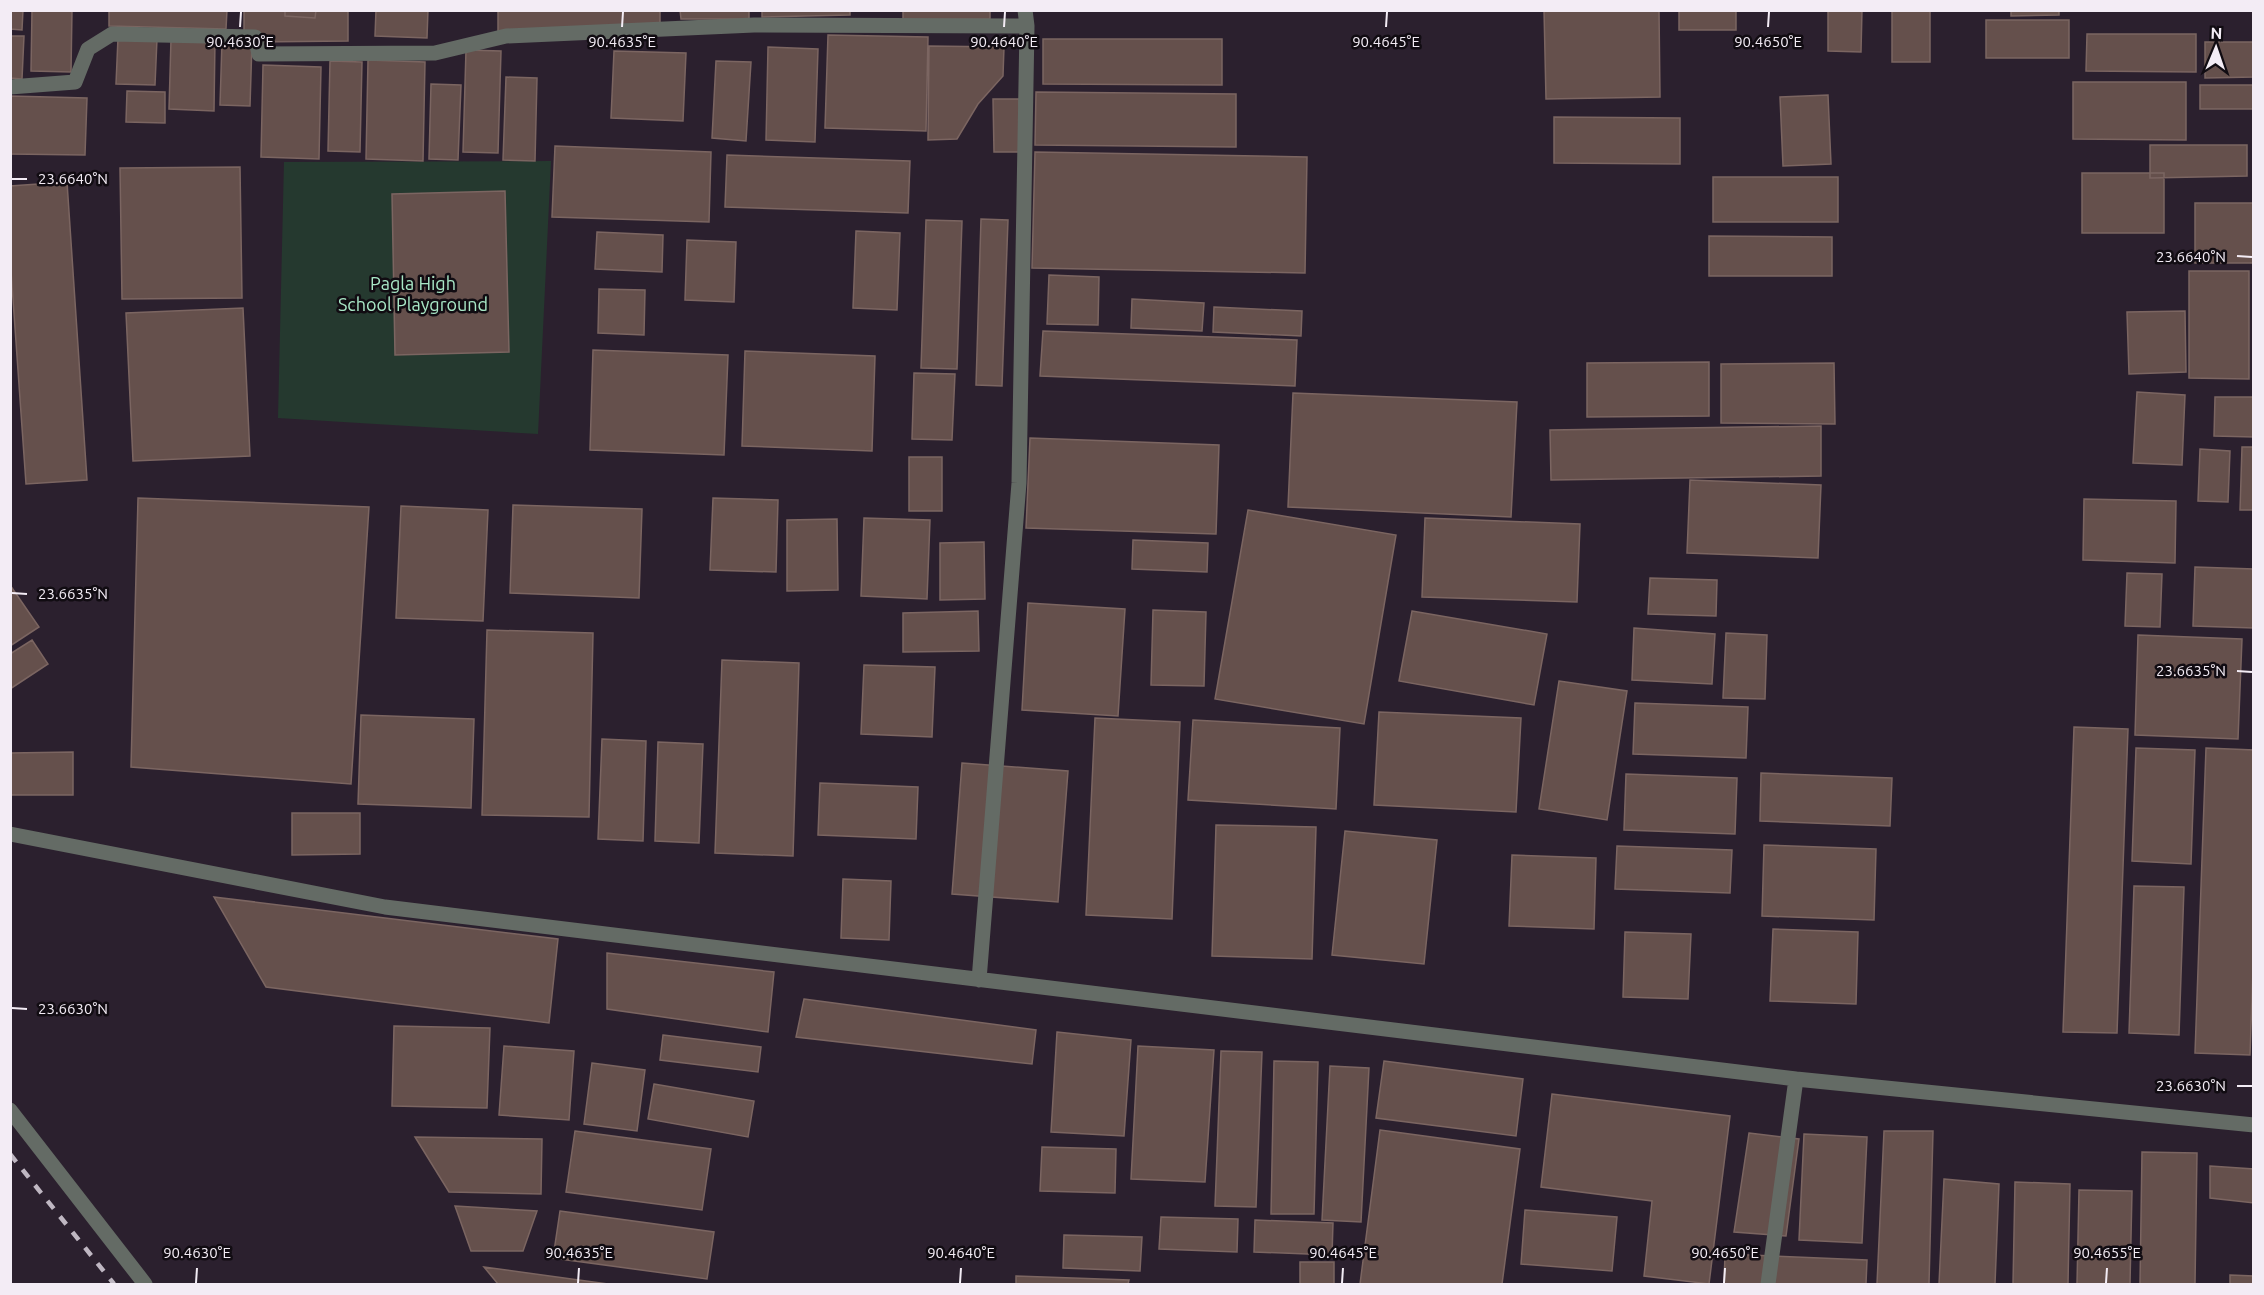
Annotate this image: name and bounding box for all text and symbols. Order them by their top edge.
north arrow [2186,18,2246,78]
text: N [2210,24,2223,42]
text: 90.4630°E [206,33,274,50]
text: 90.4635°E [588,33,656,50]
text: 90.4640°E [970,33,1038,50]
text: 90.4645°E [1352,33,1420,50]
text: 90.4650°E [1734,33,1802,50]
text: 23.6640°N [38,170,108,187]
text: 23.6640°N [2156,248,2226,265]
park label: Pagla High School Playground [338,273,488,314]
text: 23.6635°N [38,585,108,602]
text: 23.6635°N [2156,662,2226,679]
text: 23.6630°N [38,1000,108,1017]
text: 23.6630°N [2156,1077,2226,1094]
text: 90.4630°E [163,1244,231,1261]
text: 90.4635°E [545,1244,613,1261]
text: 90.4640°E [927,1244,995,1261]
text: 90.4645°E [1309,1244,1377,1261]
text: 90.4650°E [1691,1244,1759,1261]
text: 90.4655°E [2073,1244,2141,1261]

